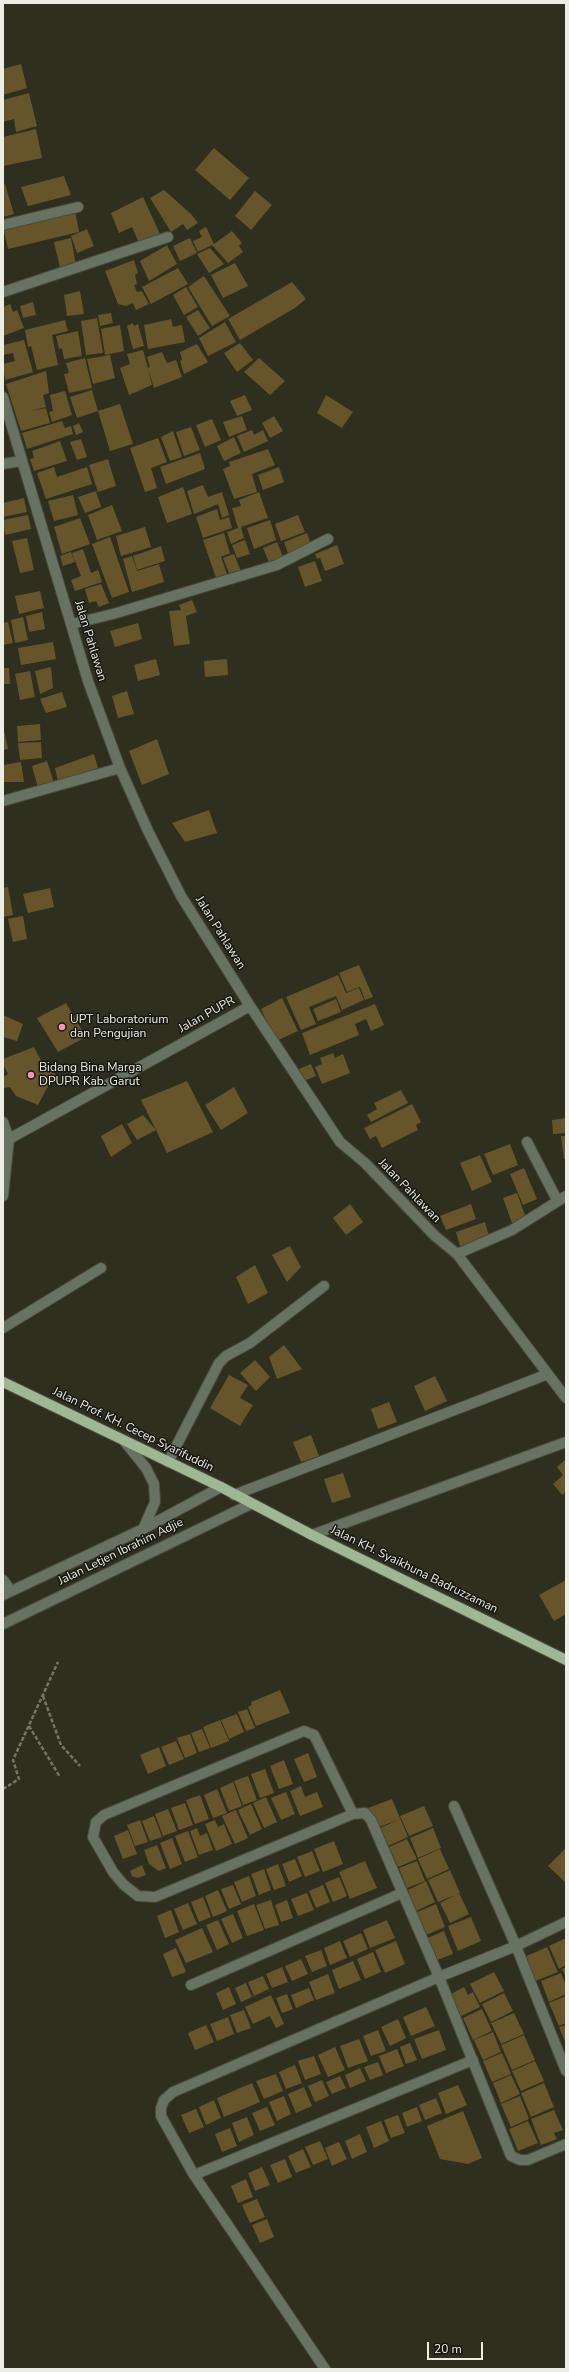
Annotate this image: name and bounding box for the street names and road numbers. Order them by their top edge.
street label: Jalan Pahlawan [71,599,109,683]
street label: Jalan Pahlawan [192,894,248,972]
street label: Jalan PUPR [176,994,238,1036]
street label: Jalan Pahlawan [375,1156,443,1226]
street label: Jalan Prof. KH. Cecep Syarifuddin [50,1385,216,1475]
street label: Jalan Letjen Ibrahim Adjie [56,1515,186,1589]
street label: Jalan KH. Syaikhuna Badruzzaman [328,1523,500,1617]

